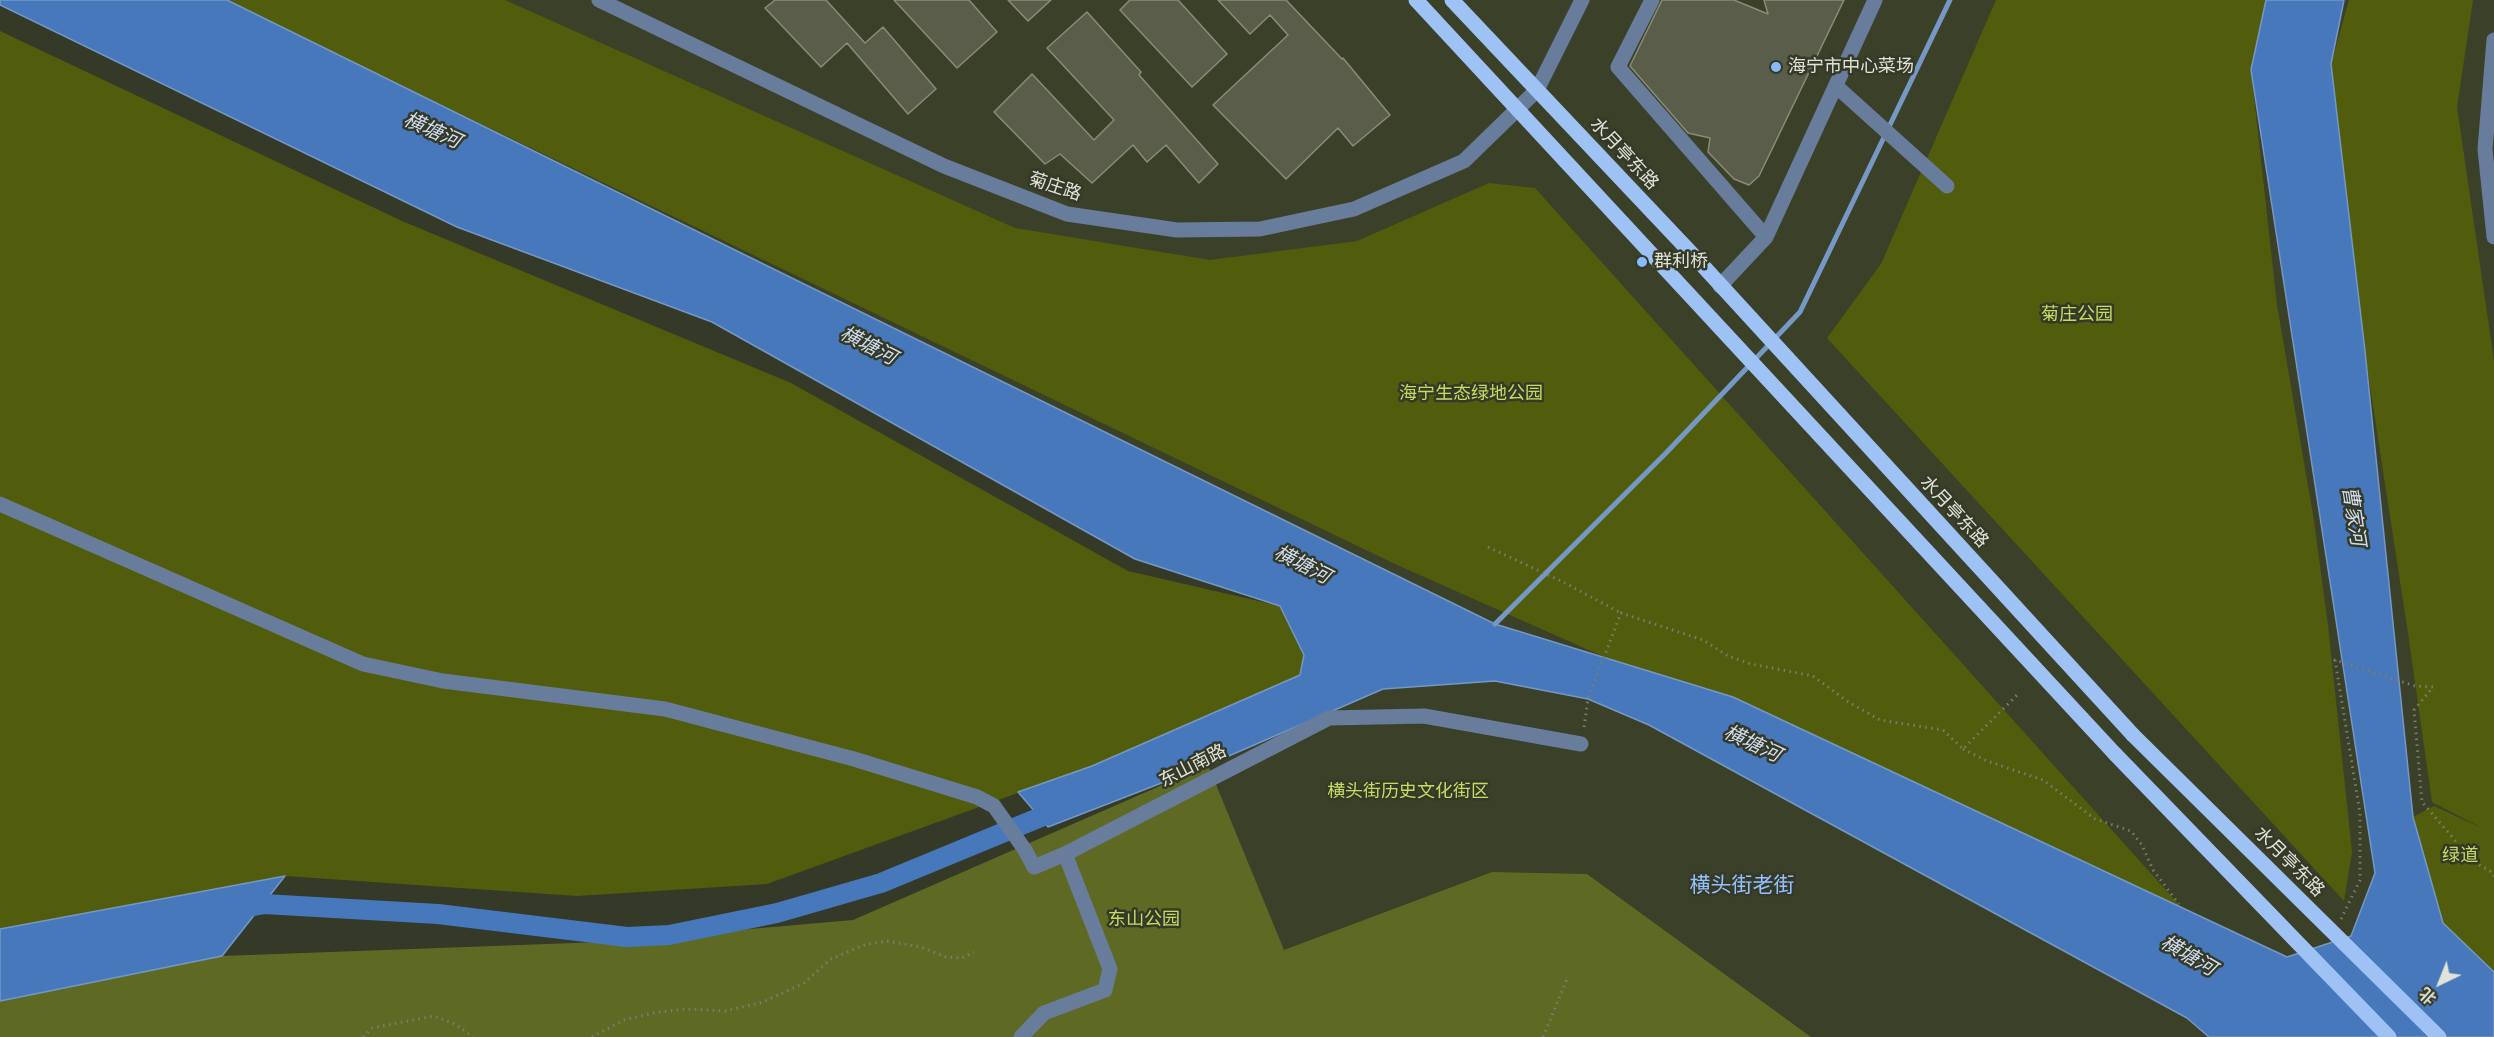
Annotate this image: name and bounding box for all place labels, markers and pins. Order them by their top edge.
place label: 海宁市中心菜场 [1788,56,1914,78]
marker: 海宁市中心菜场 [1769,60,1783,74]
place label: 群利桥 [1654,251,1708,273]
marker: 群利桥 [1635,255,1649,269]

